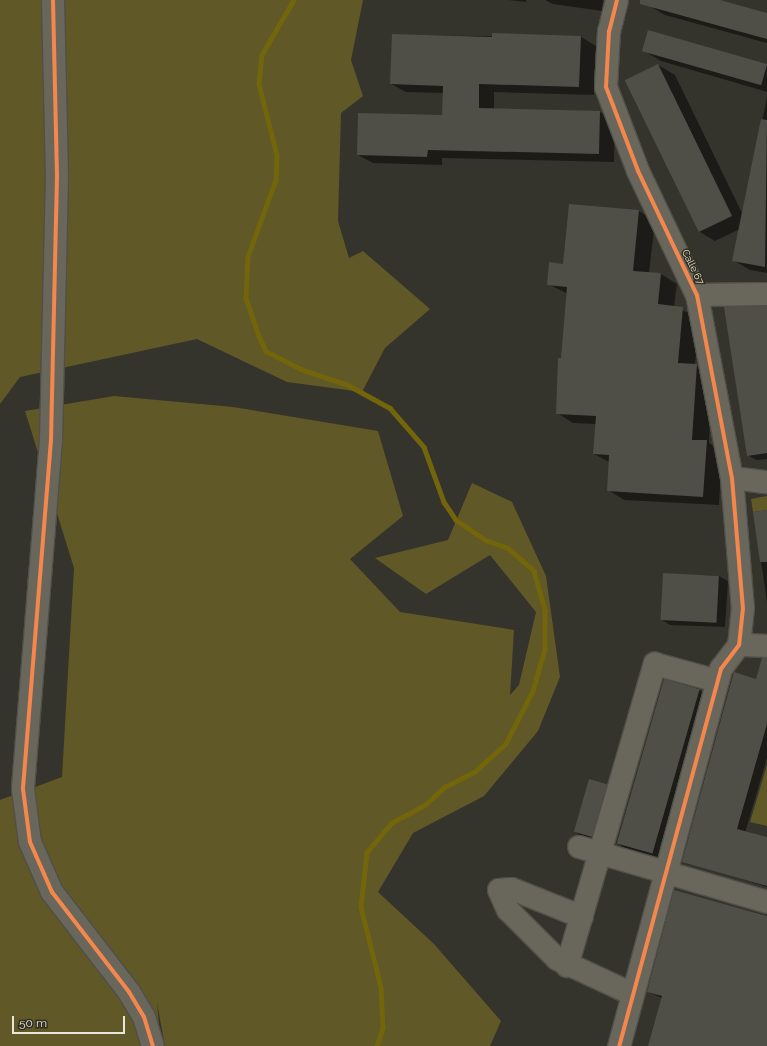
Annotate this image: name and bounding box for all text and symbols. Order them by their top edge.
street label: Calle 67 [679,247,707,287]
scale bar [14,1008,127,1034]
text: 50 m [19,1016,47,1030]

